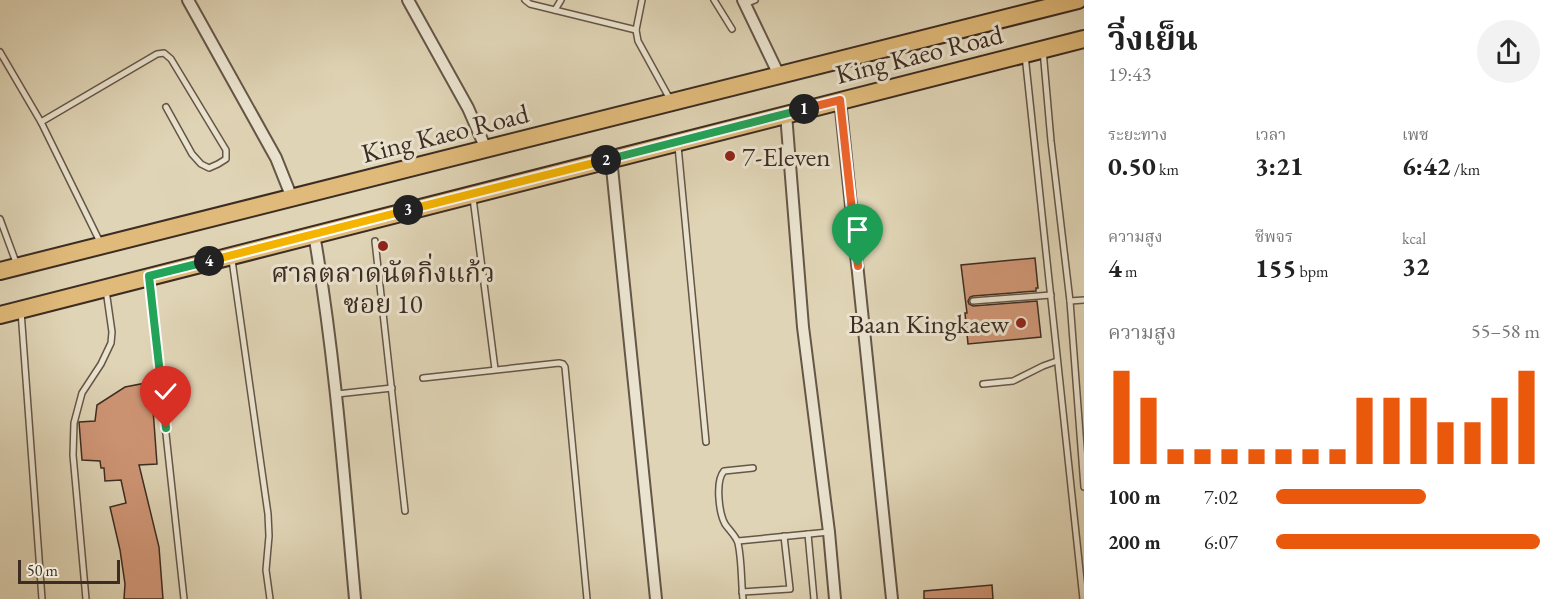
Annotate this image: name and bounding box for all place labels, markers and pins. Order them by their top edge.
pin: 1 [789,94,819,124]
place label: 7-Eleven [742,139,831,174]
pin: 2 [591,145,621,175]
marker: 7-Eleven [723,149,737,163]
pin: 3 [393,195,423,225]
pin [832,204,883,266]
marker: ศาลตลาดนัดกิ่งแก้ว ซอย 10 [376,239,390,253]
pin: 4 [194,246,224,276]
place label: ศาลตลาดนัดกิ่งแก้ว ซอย 10 [271,253,495,321]
place label: Baan Kingkaew [848,306,1010,341]
marker: Baan Kingkaew [1014,316,1028,330]
pin [140,366,191,428]

